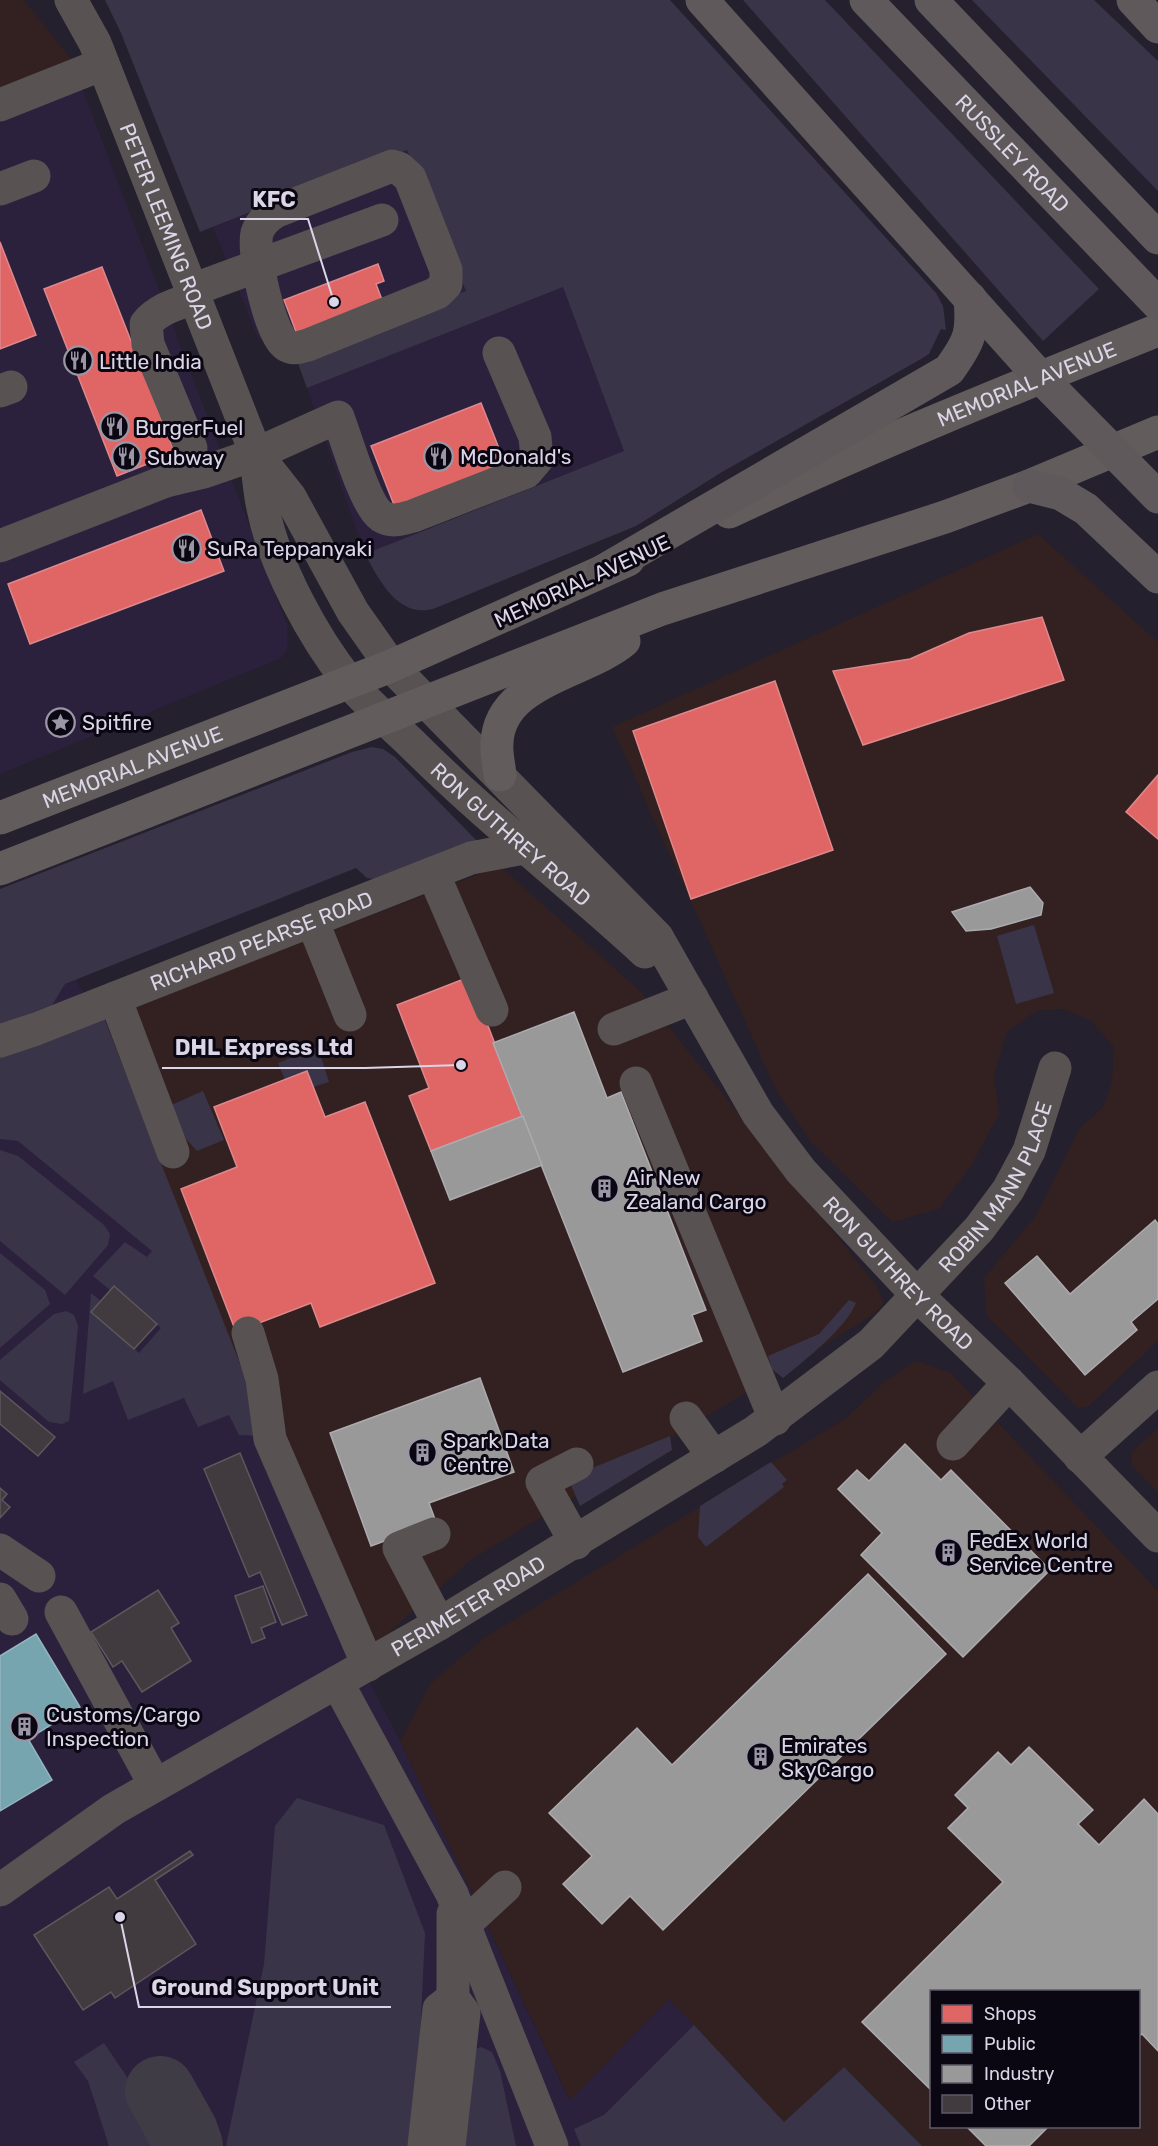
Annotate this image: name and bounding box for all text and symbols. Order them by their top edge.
street label: RUSSLEY ROAD [951,89,1075,217]
street label: PETER LEEMING ROAD [115,119,219,333]
callout: KFC [240,179,308,219]
text: KFC [252,186,296,213]
street label: MEMORIAL AVENUE [933,336,1120,431]
restaurant icon: Little India [62,345,94,377]
place label: Little India [99,349,202,374]
restaurant icon: BurgerFuel [98,411,130,443]
place label: BurgerFuel [135,415,243,440]
restaurant icon: McDonald's [423,440,455,472]
restaurant icon: Subway [110,441,142,473]
place label: McDonald's [460,444,572,469]
place label: Subway [147,445,225,470]
street label: MEMORIAL AVENUE [490,529,674,633]
restaurant icon: SuRa Teppanyaki [170,532,202,564]
place label: SuRa Teppanyaki [207,536,372,561]
place icon: Spitfire [45,706,77,738]
place label: Spitfire [82,710,152,735]
street label: MEMORIAL AVENUE [39,720,226,813]
street label: RON GUTHREY ROAD [426,757,596,911]
street label: RICHARD PEARSE ROAD [146,885,376,995]
callout: DHL Express Ltd [162,1028,365,1068]
text: DHL Express Ltd [175,1034,353,1061]
street label: ROBIN MANN PLACE [933,1098,1056,1277]
place label: Air New Zealand Cargo [626,1165,767,1214]
building icon: Air New Zealand Cargo [589,1173,621,1205]
street label: RON GUTHREY ROAD [818,1191,979,1355]
place label: Spark Data Centre [443,1428,550,1477]
building icon: Spark Data Centre [406,1436,438,1468]
place label: FedEx World Service Centre [969,1528,1113,1577]
building icon: FedEx World Service Centre [932,1536,964,1568]
street label: PERIMETER ROAD [386,1550,550,1661]
place label: Customs/Cargo Inspection [46,1702,201,1751]
building icon: Customs/Cargo Inspection [9,1710,41,1742]
place label: Emirates SkyCargo [781,1733,874,1782]
building icon: Emirates SkyCargo [744,1741,776,1773]
callout: Ground Support Unit [139,1967,391,2007]
text: Ground Support Unit [151,1974,379,2001]
legend [930,1990,1140,2128]
text: Shops [984,2003,1036,2025]
text: Public [984,2033,1036,2055]
text: Industry [984,2063,1054,2085]
text: Other [984,2093,1031,2115]

